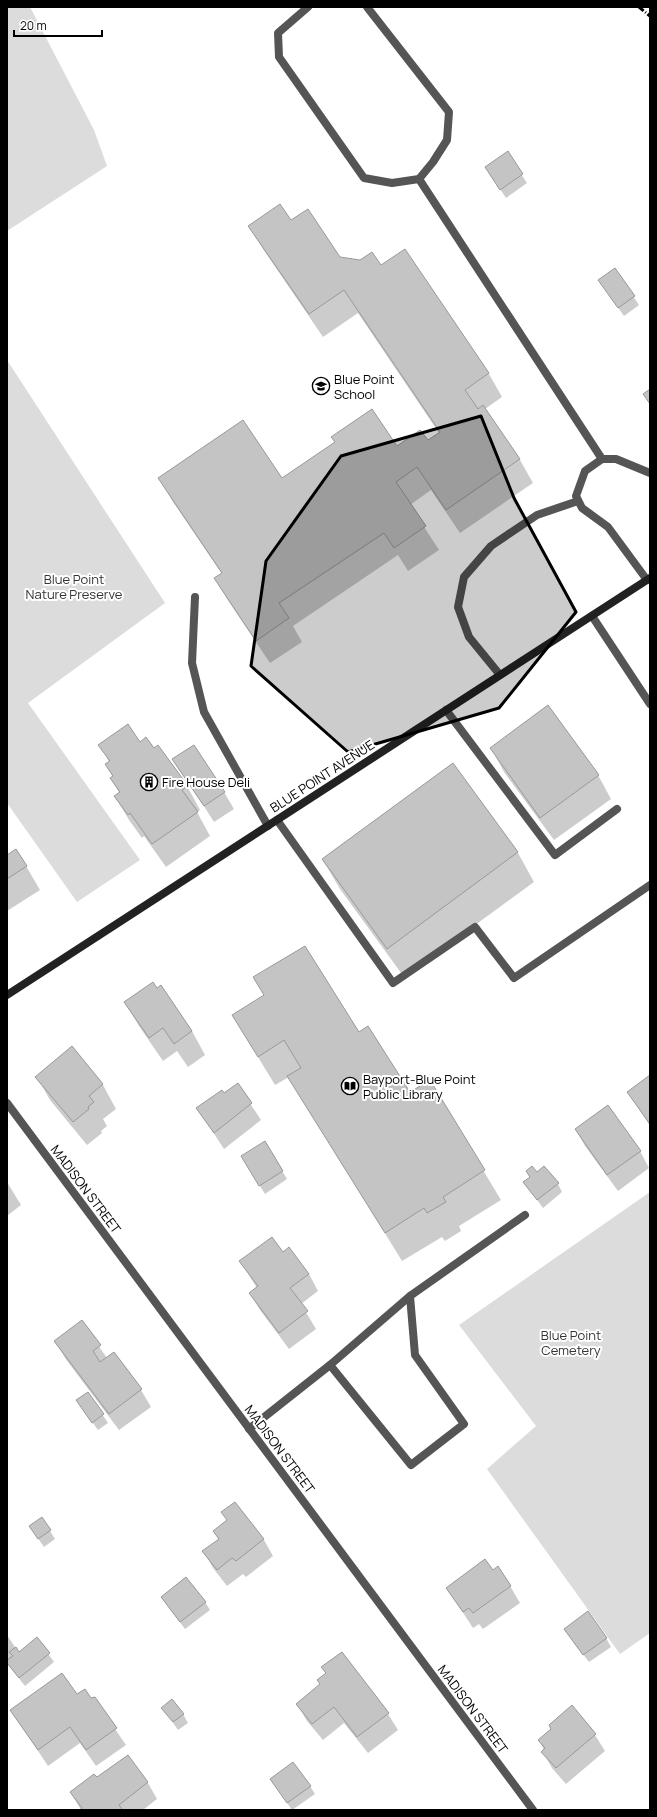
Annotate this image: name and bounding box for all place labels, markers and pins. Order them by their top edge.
place label: Blue Point School [334,370,394,403]
school or university icon: Blue Point School [311,376,331,396]
building icon: Fire House Deli [139,772,159,792]
place label: Fire House Deli [162,773,250,791]
place label: Bayport-Blue Point Public Library [363,1070,476,1103]
library icon: Bayport-Blue Point Public Library [340,1076,360,1096]

